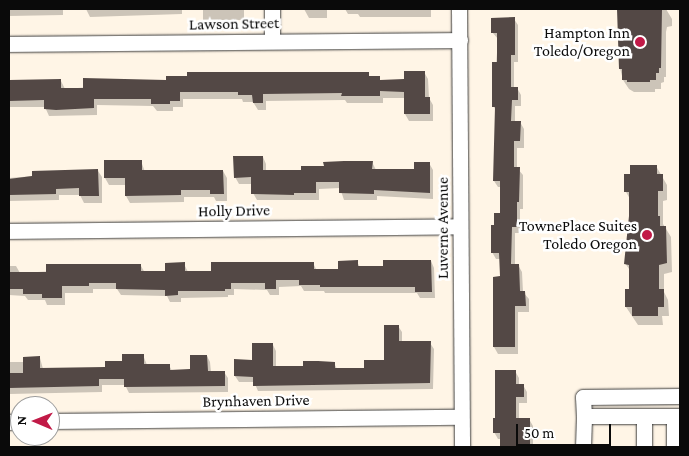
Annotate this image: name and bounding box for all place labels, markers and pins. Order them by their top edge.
place label: Hampton Inn Toledo/Oregon [534,23,630,61]
marker: Hampton Inn Toledo/Oregon [634,36,646,48]
place label: TownePlace Suites Toledo Oregon [519,216,637,254]
marker: TownePlace Suites Toledo Oregon [641,229,653,241]

